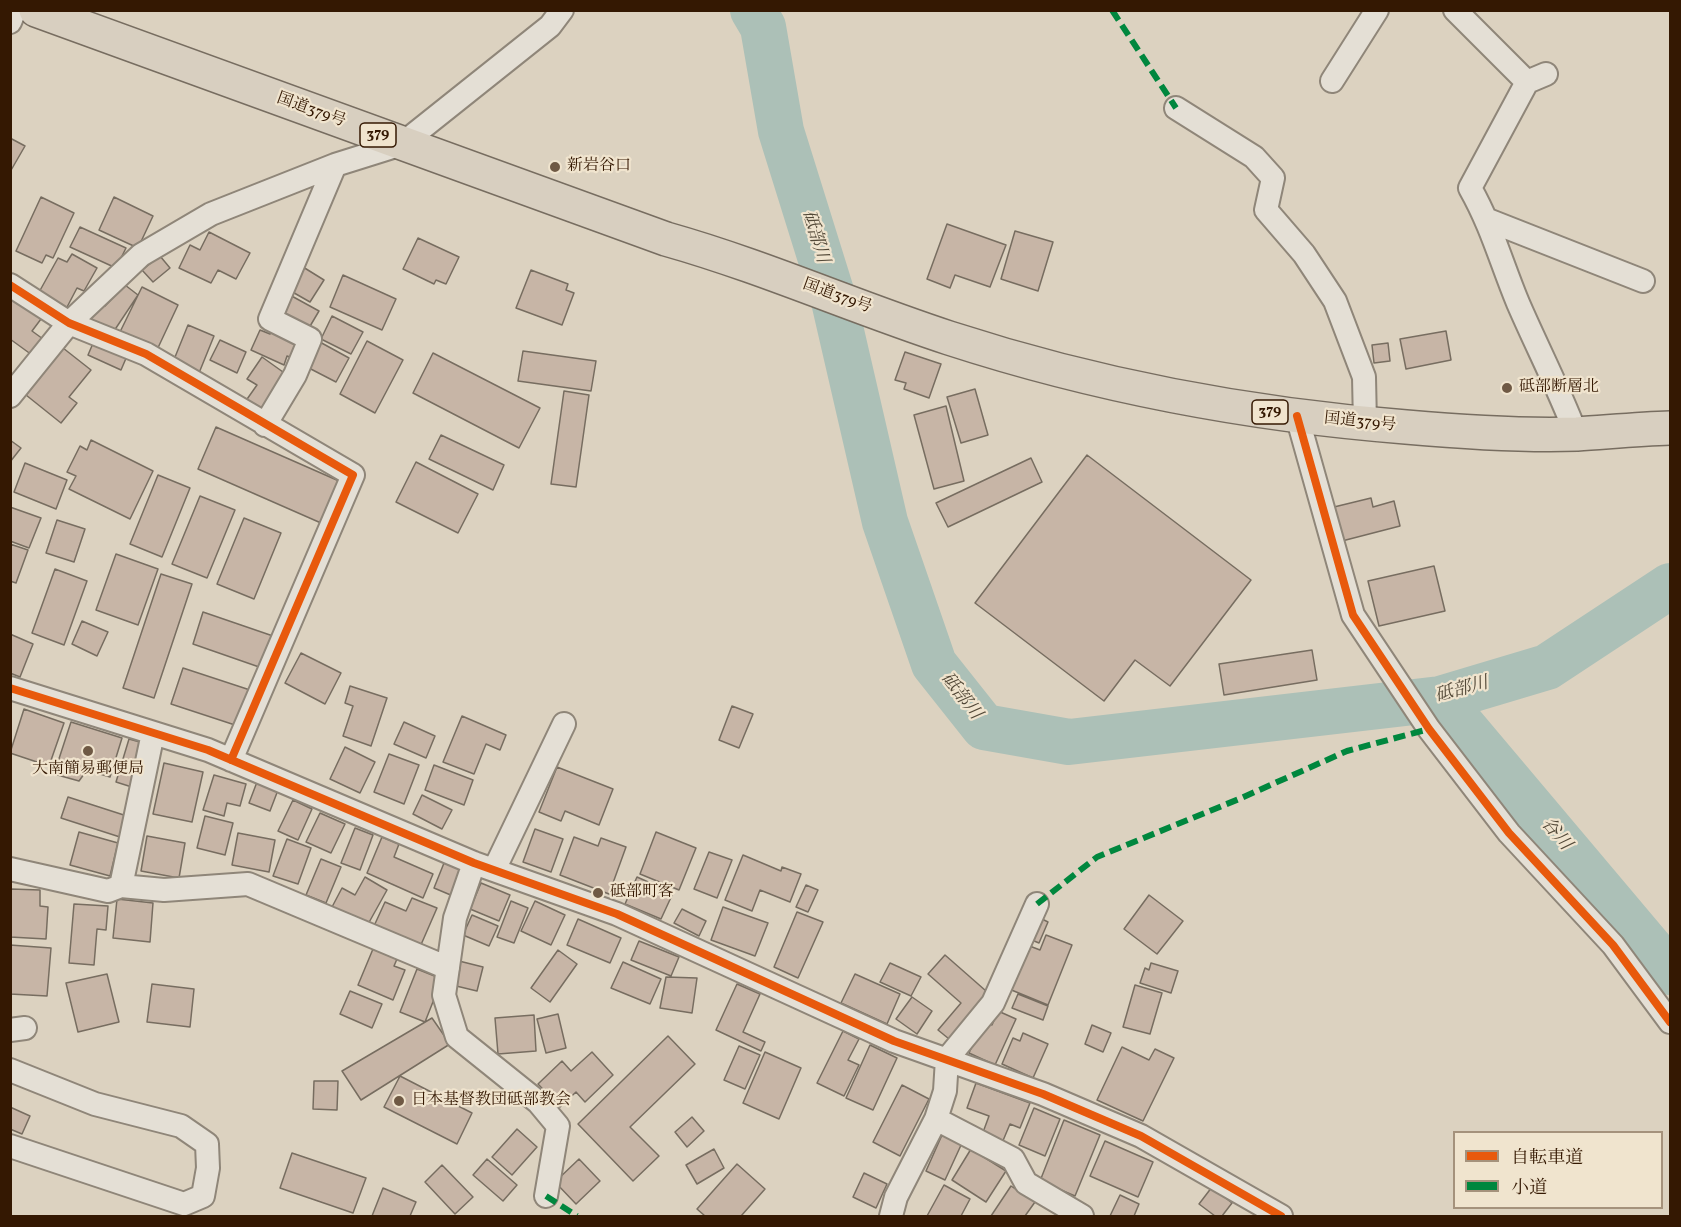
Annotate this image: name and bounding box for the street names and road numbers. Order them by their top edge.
street label: 国道379号 [274,90,348,132]
road number: 379 [360,123,396,147]
street label: 国道379号 [800,276,874,318]
road number: 379 [1252,400,1288,424]
street label: 国道379号 [1323,410,1397,436]

